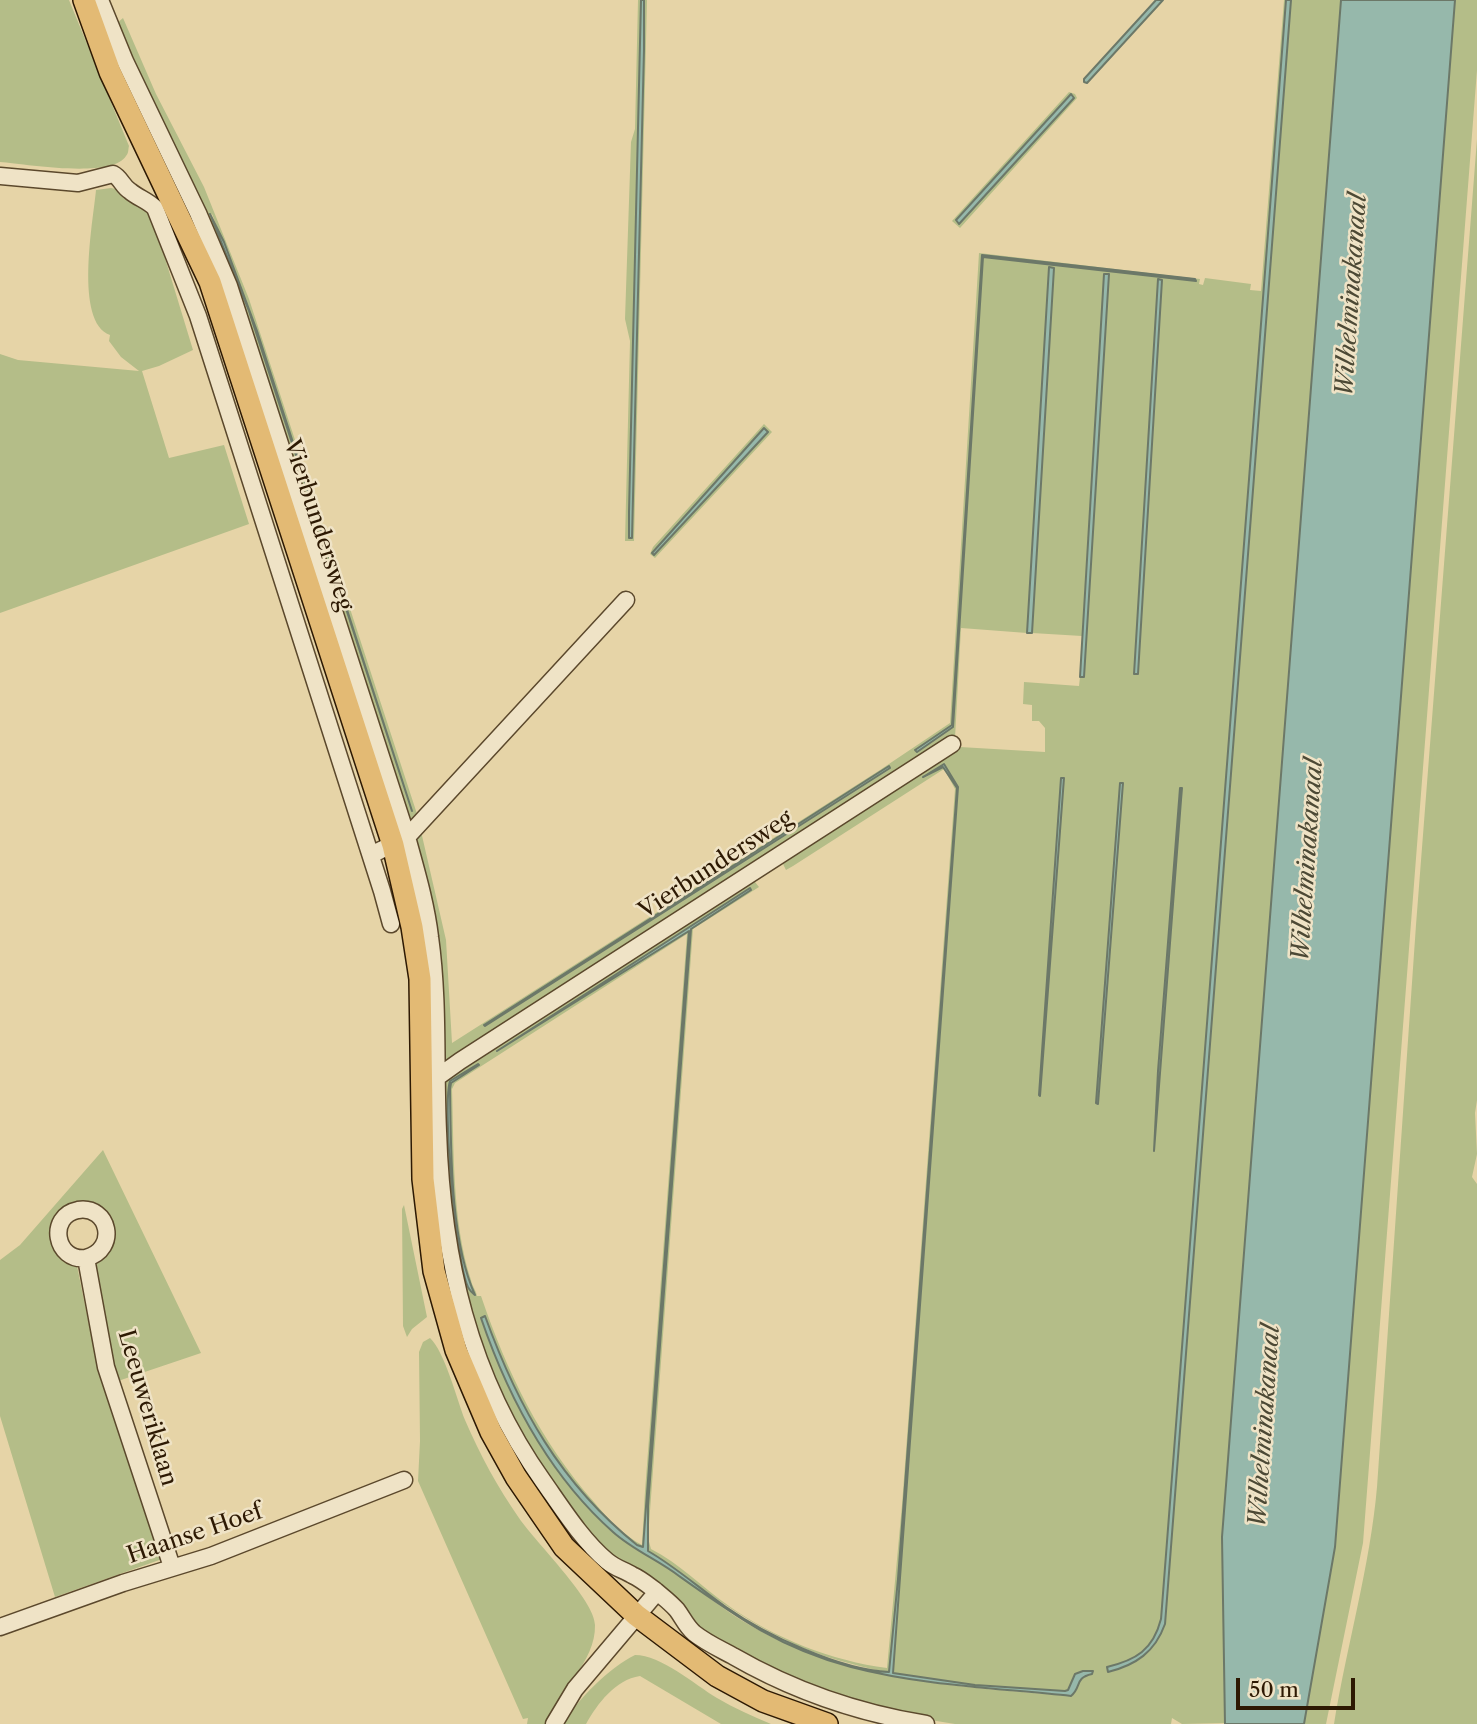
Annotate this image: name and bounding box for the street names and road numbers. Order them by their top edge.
street label: Vierbundersweg [277,436,359,614]
street label: Vierbundersweg [634,805,798,925]
street label: Leeuweriklaan [111,1327,183,1489]
street label: Haanse Hoef [124,1498,266,1570]

